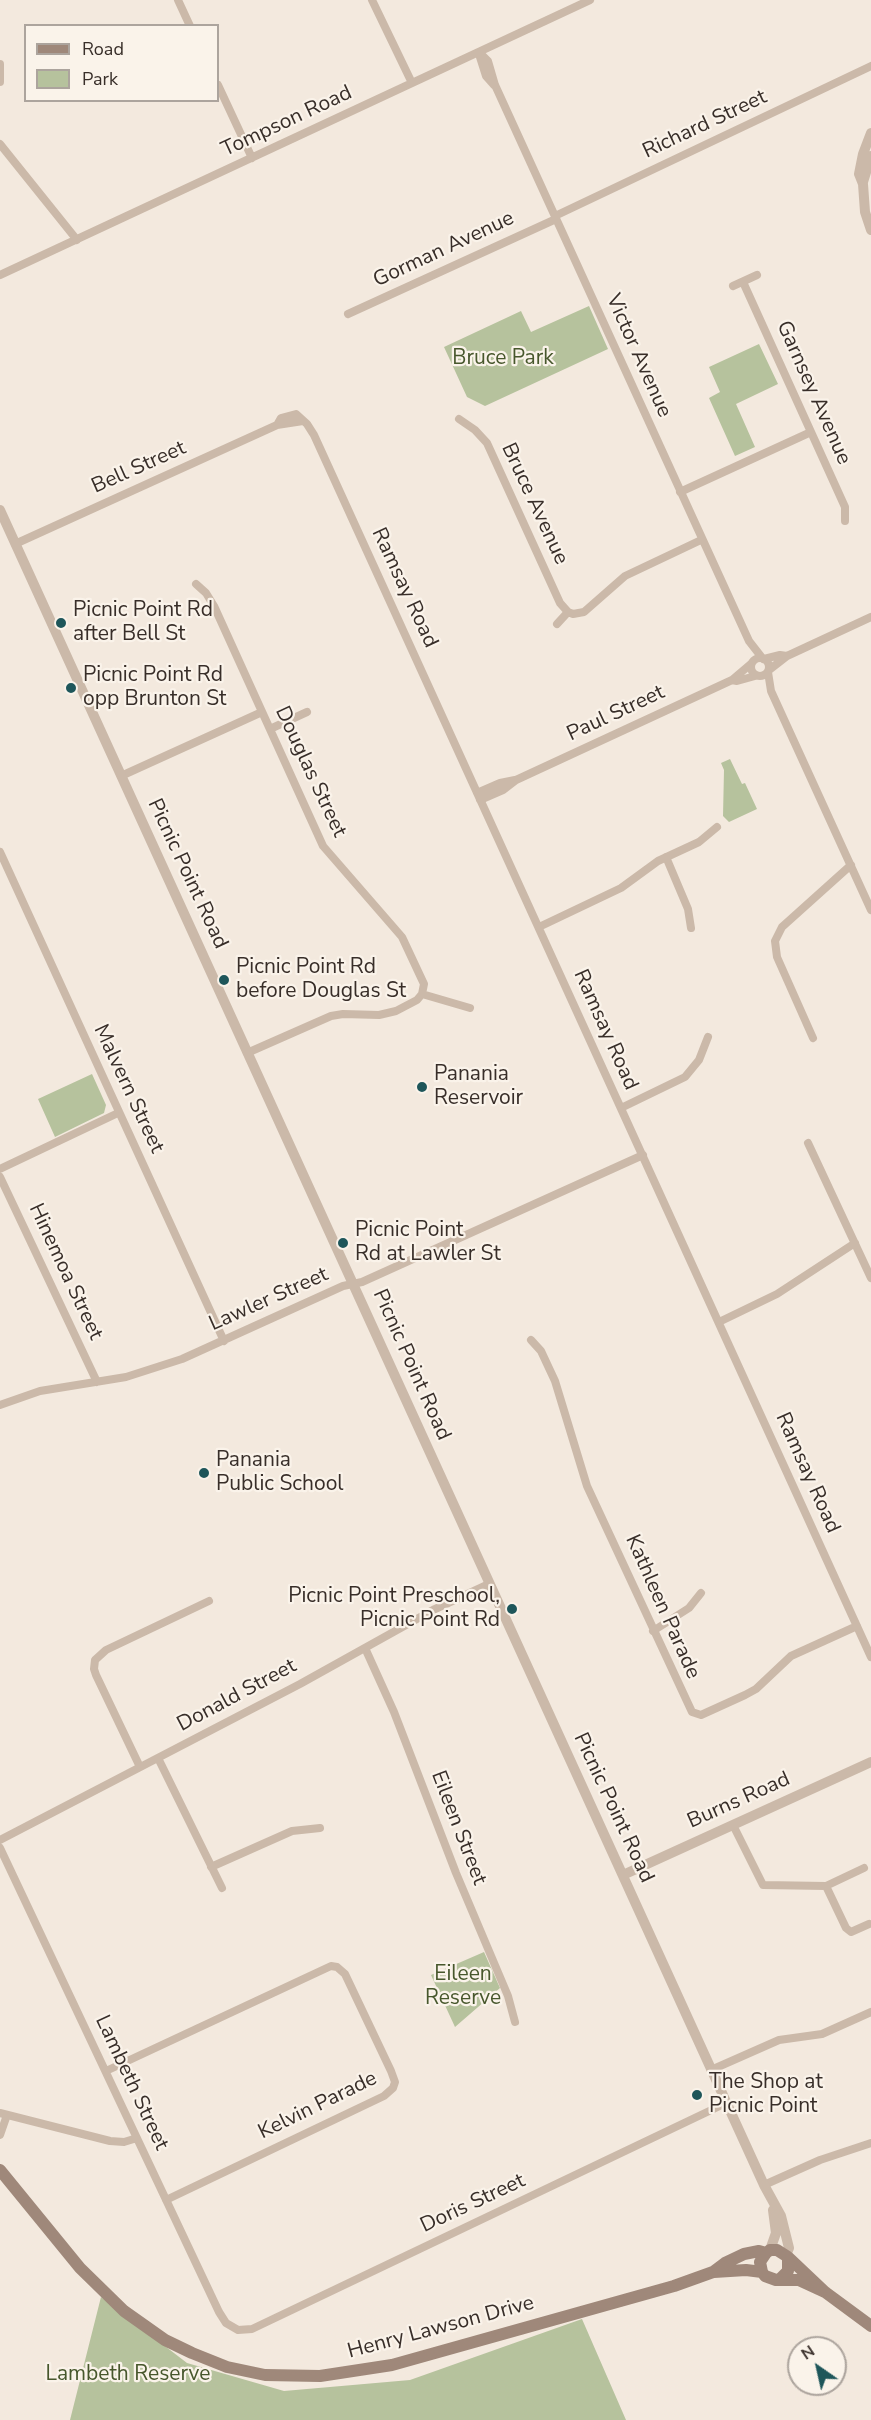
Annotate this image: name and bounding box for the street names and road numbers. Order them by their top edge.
street label: Tompson Road [218,81,356,163]
street label: Richard Street [639,85,771,165]
street label: Gorman Avenue [370,206,518,294]
street label: Victor Avenue [600,290,676,422]
street label: Garnsey Avenue [770,317,856,469]
street label: Bell Street [88,436,190,500]
street label: Bruce Avenue [495,439,573,569]
street label: Ramsay Road [365,524,443,652]
street label: Paul Street [563,680,669,748]
street label: Douglas Street [269,703,351,841]
street label: Picnic Point Road [141,795,233,953]
street label: Ramsay Road [567,966,643,1094]
street label: Malvern Street [87,1021,169,1157]
street label: Hinemoa Street [22,1200,108,1344]
street label: Lawler Street [206,1263,332,1337]
street label: Picnic Point Road [366,1286,456,1444]
street label: Ramsay Road [769,1409,845,1537]
street label: Kathleen Parade [619,1531,705,1683]
street label: Donald Street [173,1654,301,1738]
street label: Picnic Point Road [567,1729,659,1887]
street label: Eileen Street [425,1767,491,1889]
street label: Burns Road [684,1767,794,1835]
street label: Lambeth Street [89,2012,173,2154]
street label: Kelvin Parade [255,2066,381,2146]
street label: Doris Street [417,2169,529,2239]
street label: Henry Lawson Drive [345,2291,537,2365]

